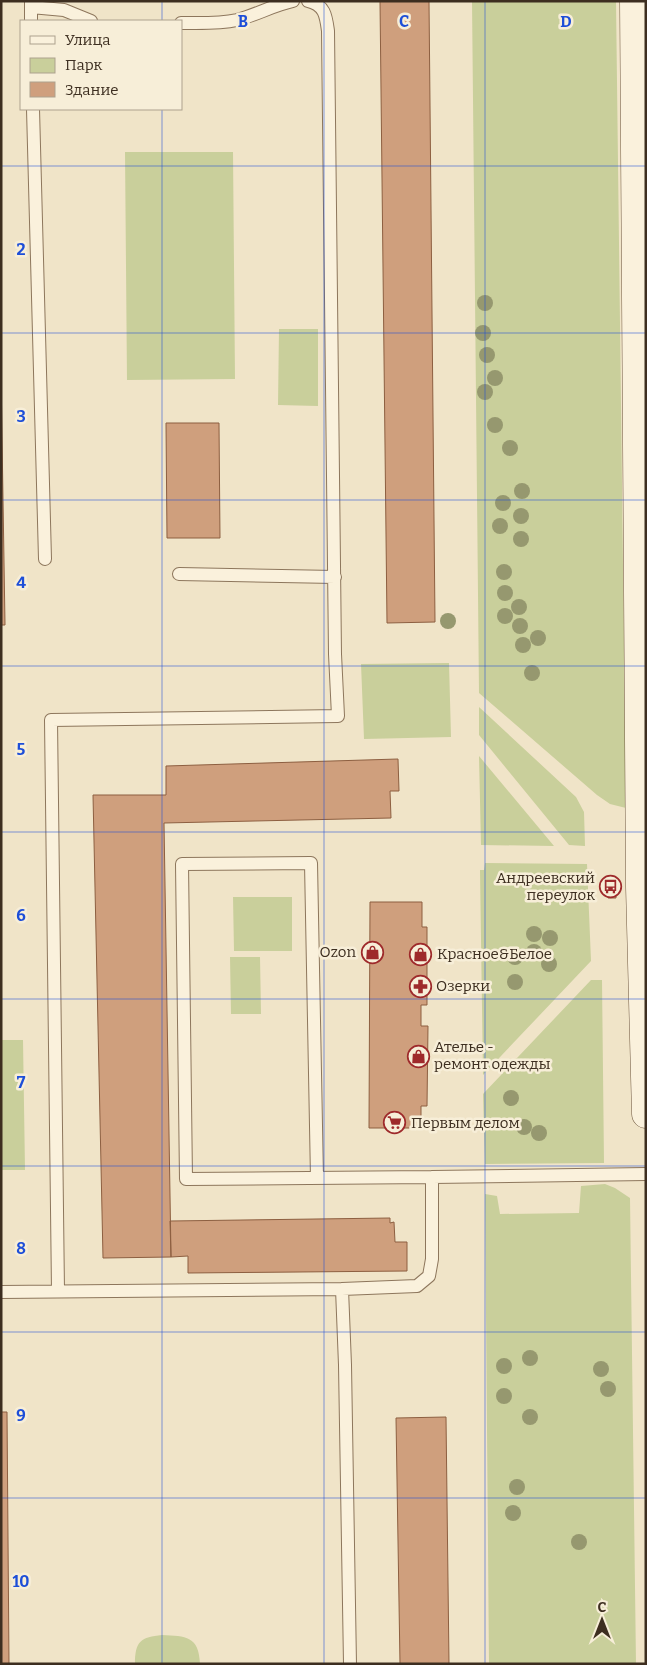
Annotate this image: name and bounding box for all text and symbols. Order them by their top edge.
text: B [238,12,248,31]
text: C [399,12,409,31]
text: D [560,12,572,31]
legend [20,20,182,110]
text: Улица [65,31,111,49]
text: Парк [65,56,103,74]
text: Здание [65,81,119,99]
text: 2 [16,240,26,259]
text: 3 [16,407,26,426]
text: 4 [16,573,26,592]
text: 5 [17,740,26,759]
place label: Андреевский переулок [496,869,595,904]
bus stop icon: Андреевский переулок [599,875,623,899]
text: 6 [16,906,26,925]
shop icon: Ozon [360,940,384,964]
shop icon: Красное&Белое [409,942,433,966]
place label: Ozon [319,943,356,961]
place label: Красное&Белое [437,945,552,963]
pharmacy icon: Озерки [408,974,432,998]
place label: Озерки [436,977,490,995]
place label: Ателье - ремонт одежды [434,1038,550,1073]
shop icon: Ателье - ремонт одежды [406,1044,430,1068]
text: 7 [17,1073,26,1092]
supermarket icon: Первым делом [383,1111,407,1135]
place label: Первым делом [411,1114,520,1132]
text: 8 [16,1239,26,1258]
text: 9 [16,1406,26,1425]
text: 10 [12,1572,30,1591]
north arrow [577,1595,627,1645]
text: С [598,1599,607,1616]

